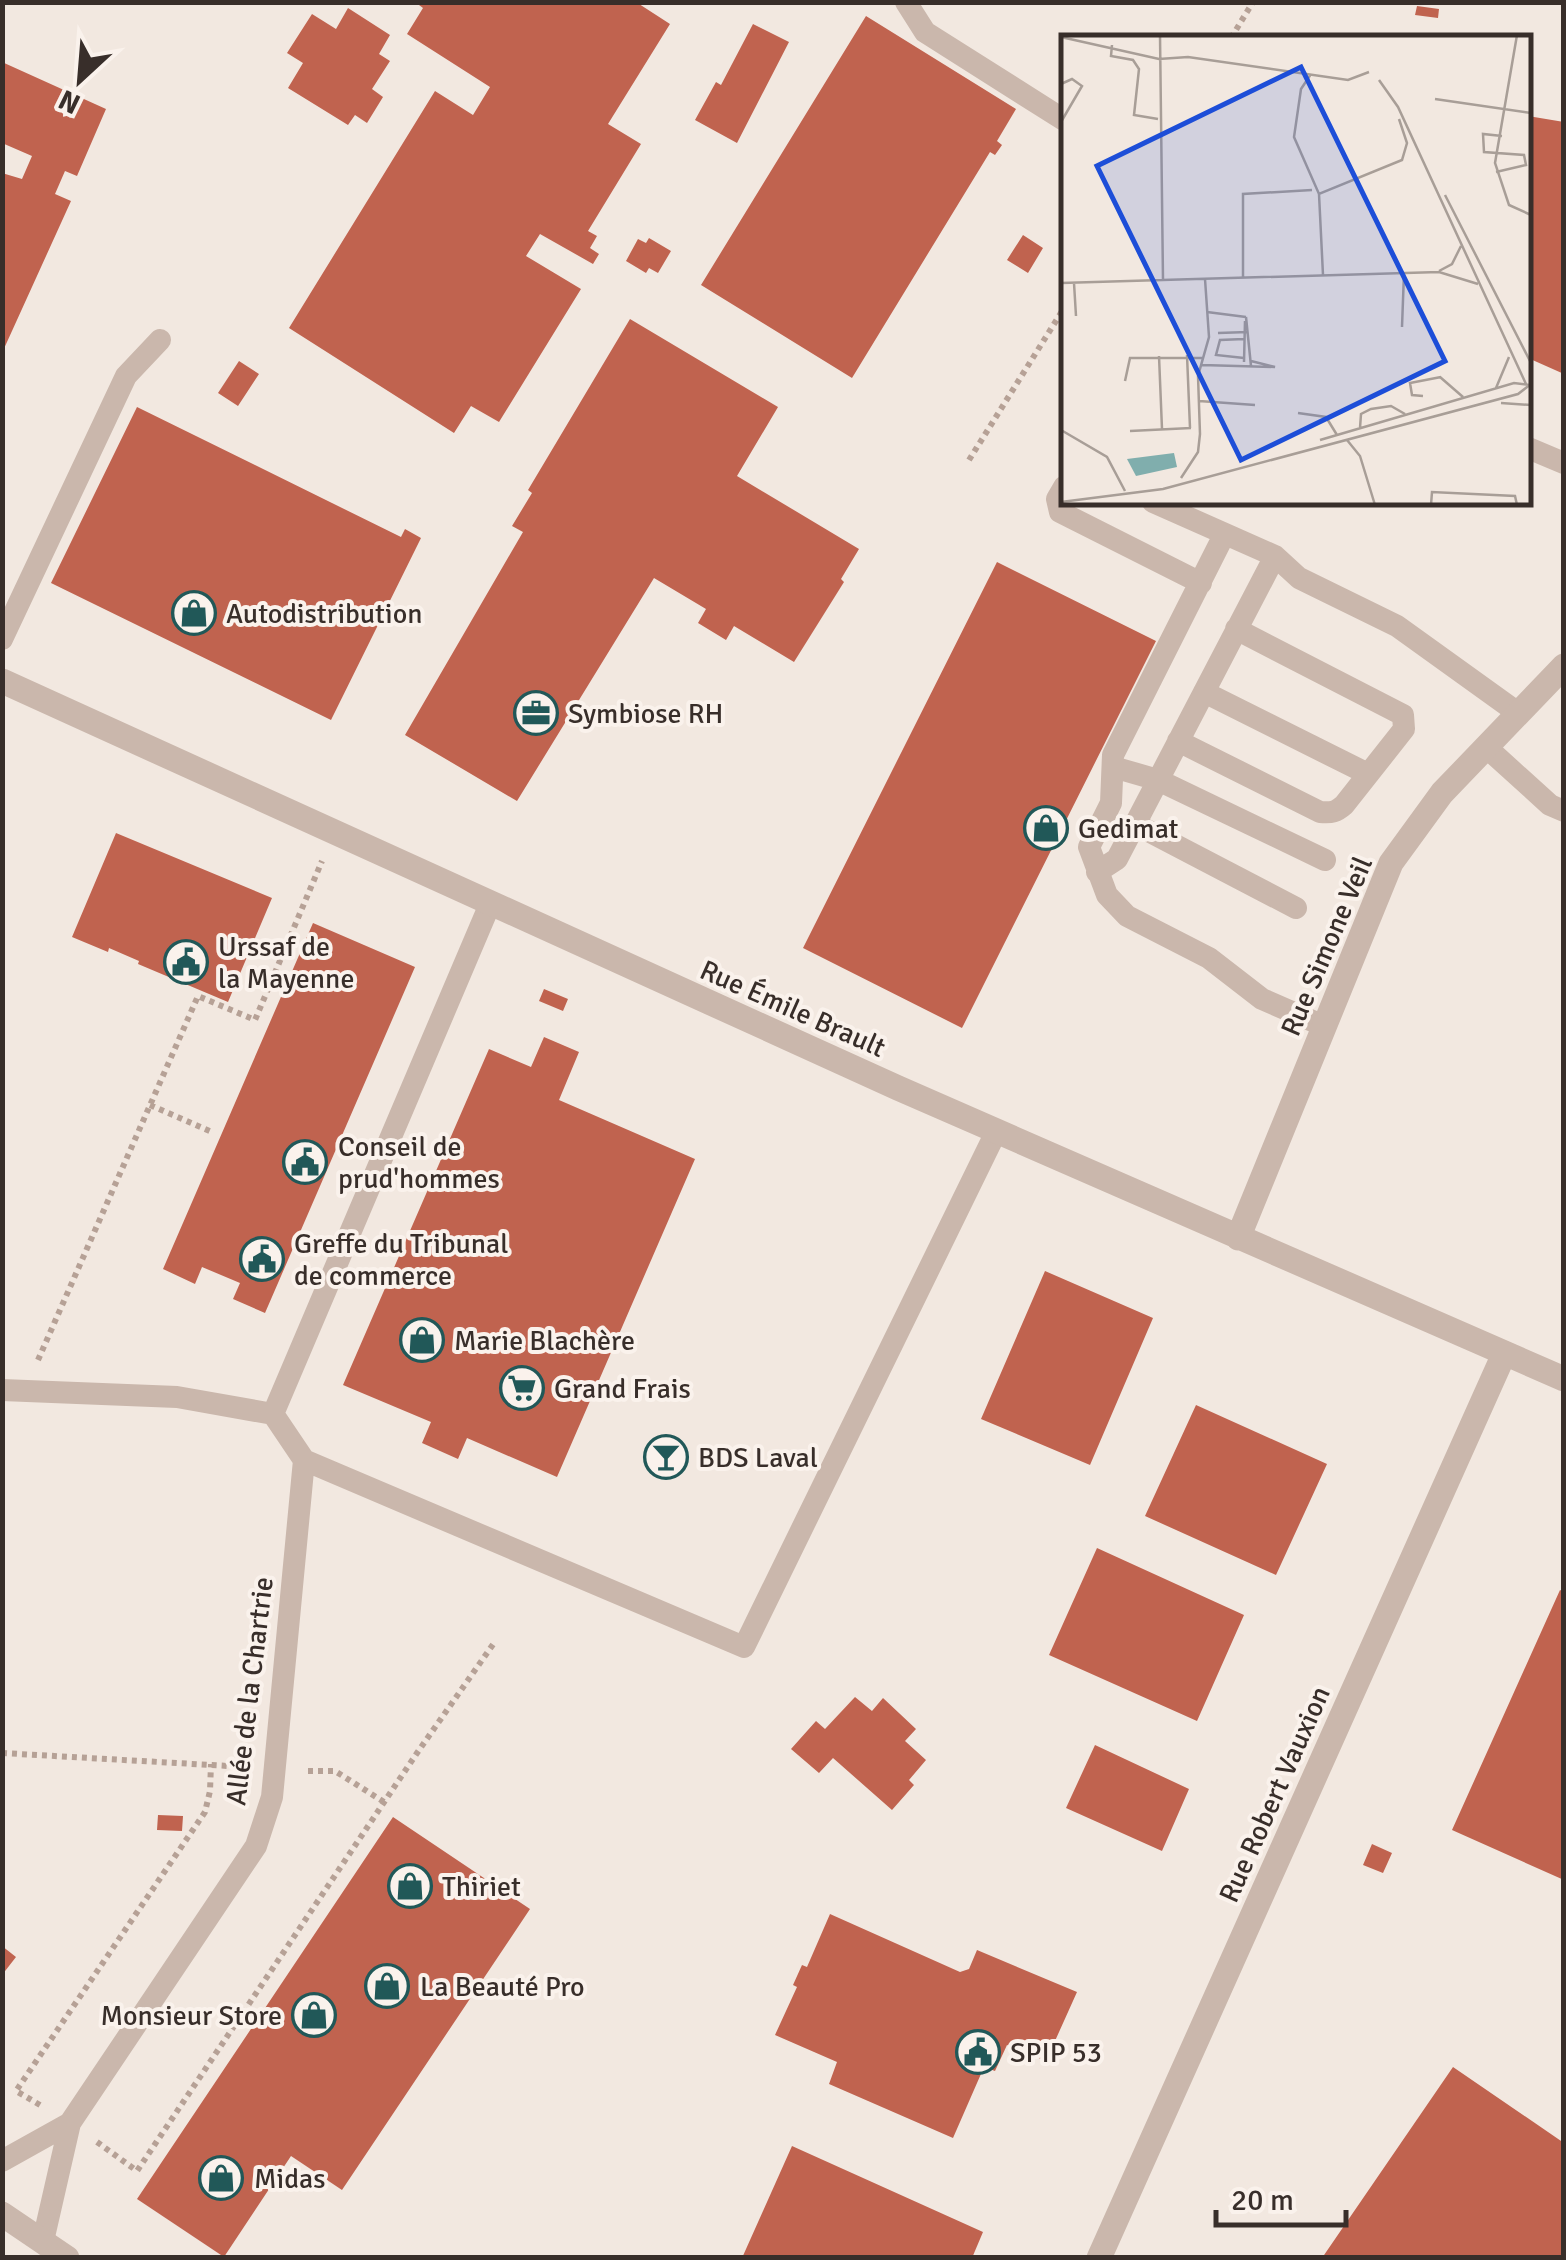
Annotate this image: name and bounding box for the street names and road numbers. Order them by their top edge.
street label: Rue Simone Veil [1274,852,1380,1041]
street label: Rue Émile Brault [695,953,891,1065]
street label: Allée de la Chartrie [219,1575,281,1807]
street label: Rue Robert Vauxion [1212,1681,1338,1908]

